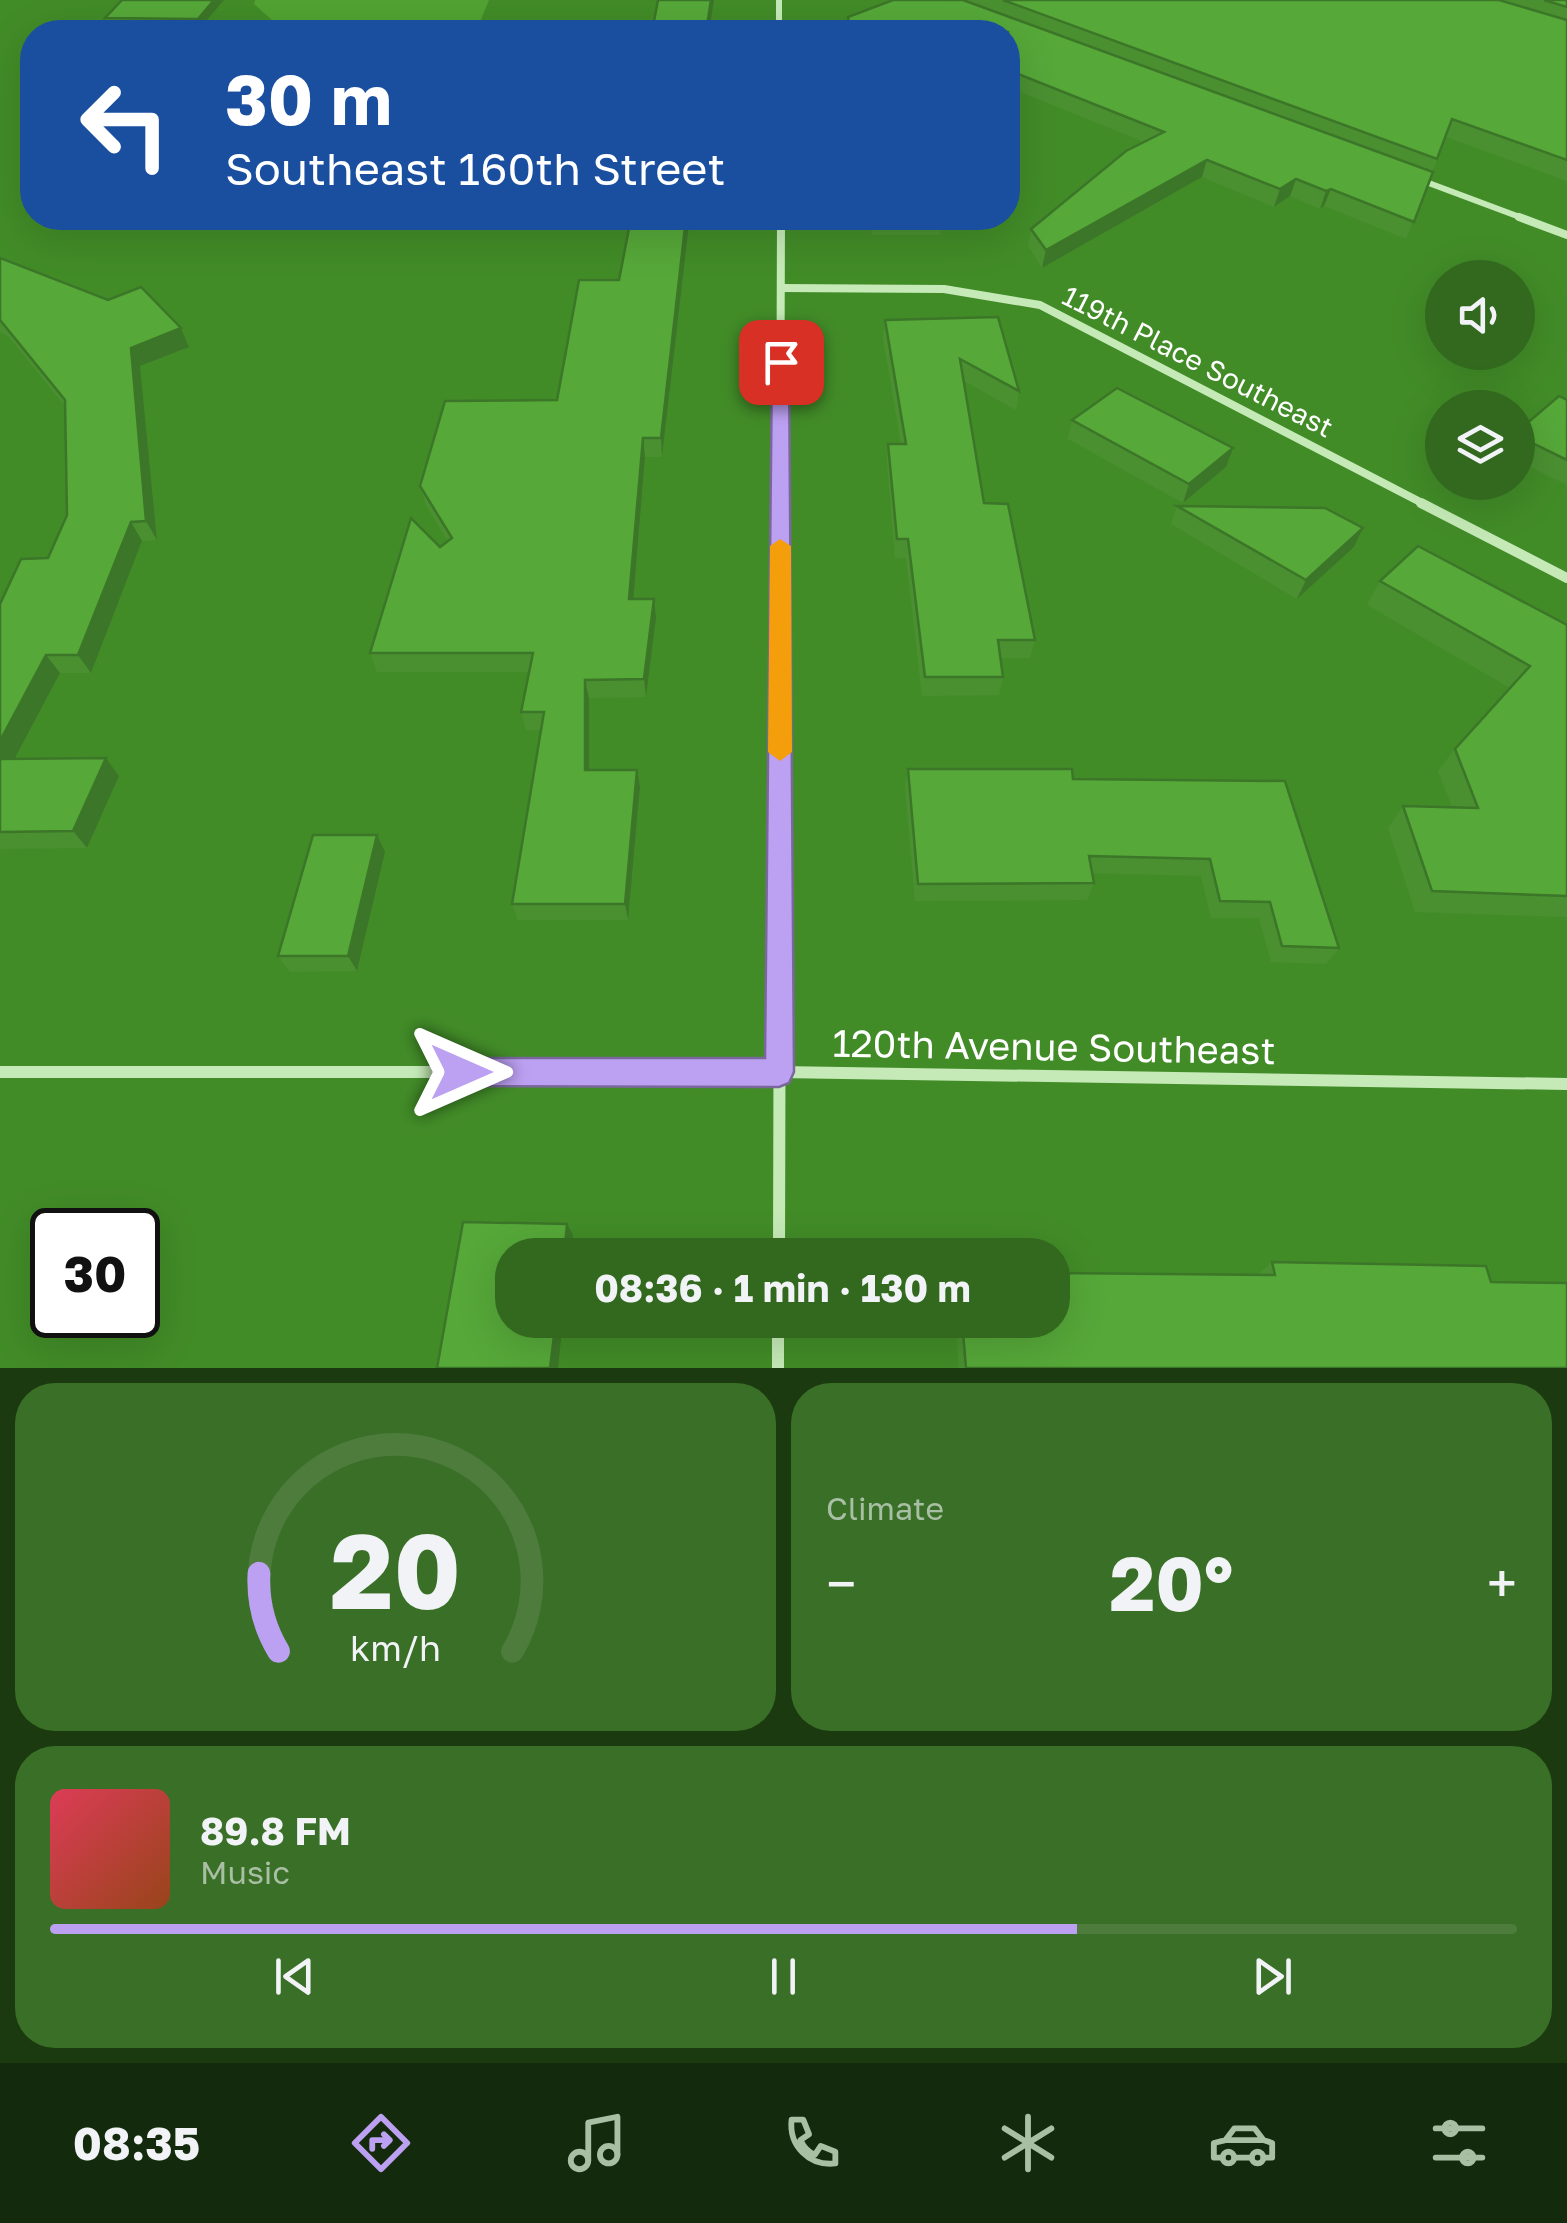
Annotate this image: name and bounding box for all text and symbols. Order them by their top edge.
text: 30 m [225,56,392,140]
icon: left [60,60,190,190]
text: Southeast 160th Street [225,141,725,195]
map controls [1425,260,1535,500]
button: sound [1425,260,1535,370]
street label: 119th Place Southeast [1057,278,1339,444]
pin [739,320,824,405]
icon: arrive [754,335,809,390]
button: layers [1425,390,1535,500]
position arrow [409,1020,513,1124]
street label: 120th Avenue Southeast [832,1020,1276,1072]
speed limit sign: 30 [30,1208,160,1338]
text: 08:36 · 1 min · 130 m [594,1265,971,1310]
text: Climate [826,1489,944,1527]
text: 20 [330,1507,461,1632]
text: 20° [1110,1537,1233,1628]
text: − [826,1550,856,1616]
text: + [1487,1550,1517,1616]
text: km/h [350,1626,441,1669]
text: 89.8 FM [200,1808,351,1853]
text: Music [200,1853,290,1891]
icon: previous [267,1949,322,2004]
icon: pause [756,1949,811,2004]
icon: next [1245,1949,1300,2004]
icon: directions [346,2108,416,2178]
icon: music [562,2108,632,2178]
icon: phone [777,2108,847,2178]
icon: climate [993,2108,1063,2178]
icon: car [1208,2108,1278,2178]
icon: filters [1424,2108,1494,2178]
text: 08:35 [73,2116,200,2170]

